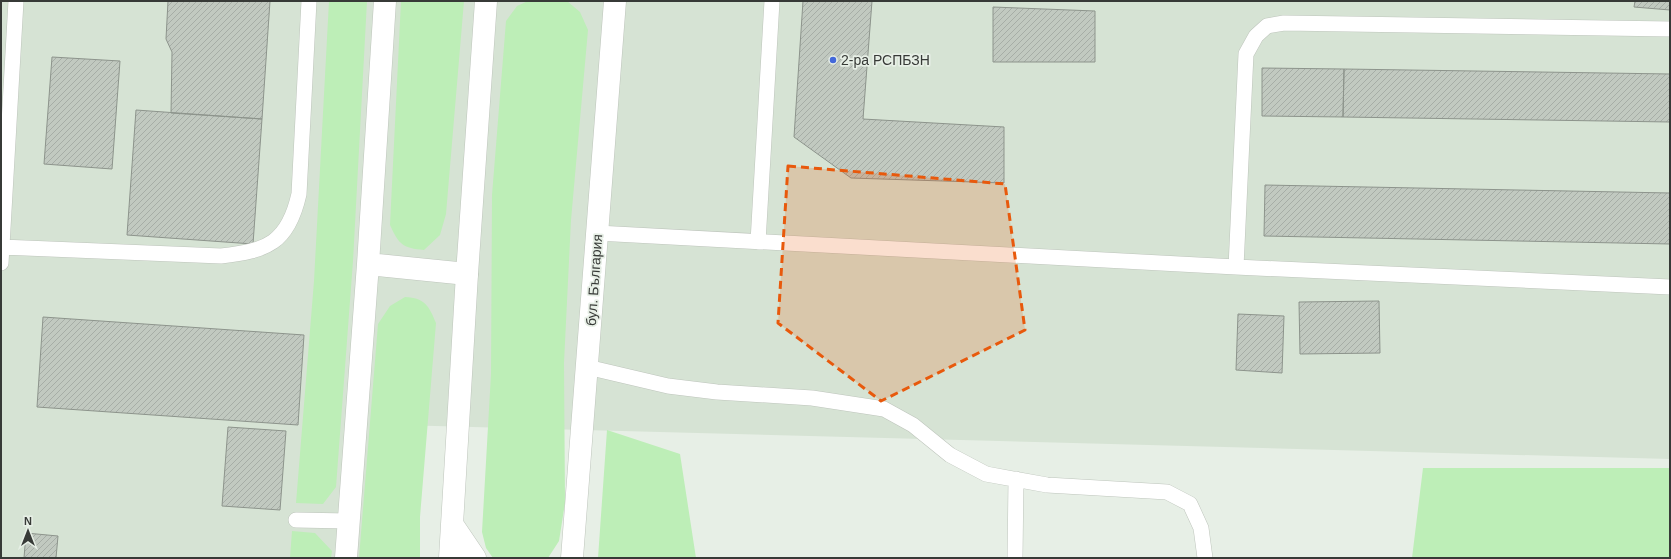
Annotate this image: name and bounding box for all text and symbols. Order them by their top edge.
place label: 2-ра РСПБЗН [841,52,930,68]
marker: 2-ра РСПБЗН [828,55,838,65]
street label: бул. България [583,233,605,327]
north arrow [8,511,48,551]
text: N [24,515,32,527]

